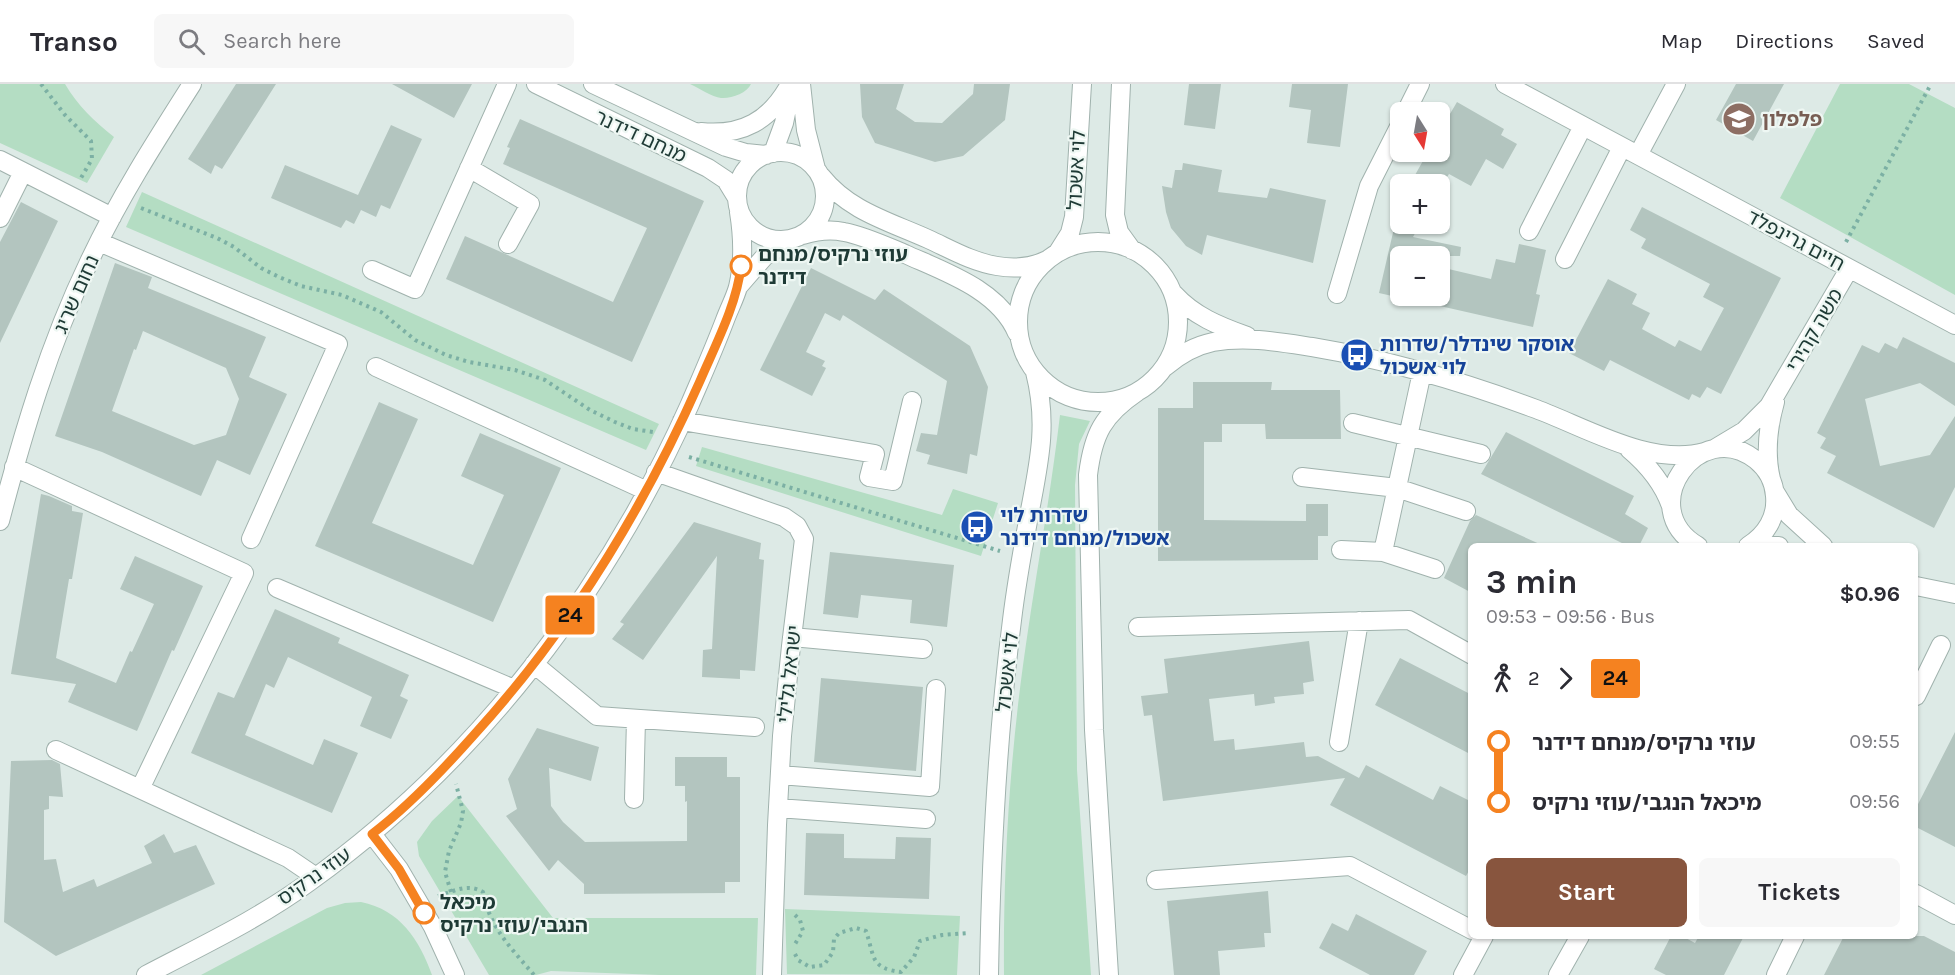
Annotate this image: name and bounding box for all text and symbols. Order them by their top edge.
search box [154,14,574,68]
text: Transo [30,25,118,58]
icon: search [175,25,208,58]
text: Search here [223,28,341,54]
text: Map [1661,29,1702,53]
text: Directions [1735,29,1834,53]
text: Saved [1867,29,1925,53]
school or university icon: פלפלון [1721,101,1757,137]
north arrow [1390,102,1450,162]
map controls [1390,102,1450,306]
street label: מנחם דידנר [591,105,690,168]
place label: פלפלון [1762,108,1822,131]
street label: לוי אשכול [1063,129,1090,211]
button: + [1390,174,1450,234]
street label: חיים גרינפלד [1743,205,1849,276]
place label: עוזי נרקיס/מנחם דידנר [758,243,908,289]
button: − [1390,246,1450,306]
street label: נחום שריג [49,251,104,337]
marker: עוזי נרקיס/מנחם דידנר [730,255,752,277]
street label: משה קהירי [1781,285,1847,376]
place label: אוסקר שינדלר/שדרות לוי אשכול [1380,333,1574,379]
bus stop icon: אוסקר שינדלר/שדרות לוי אשכול [1339,337,1375,373]
place label: שדרות לוי אשכול/מנחם דידנר [1000,504,1170,550]
bus stop icon: שדרות לוי אשכול/מנחם דידנר [959,509,995,545]
text: 3 min [1486,563,1578,601]
text: $0.96 [1839,581,1900,607]
line badge: 24 [543,596,597,634]
text: 24 [557,603,583,627]
text: 09:53 – 09:56 · Bus [1486,605,1655,628]
street label: ישראל גלילי [773,624,806,724]
street label: לוי אשכול [992,631,1023,713]
icon: walk [1486,662,1519,695]
icon: forward [1549,662,1582,695]
text: 24 [1603,666,1628,690]
text: 2 [1528,667,1540,690]
text: עוזי נרקיס/מנחם דידנר [1532,730,1756,756]
text: 09:55 [1849,730,1900,753]
text: מיכאל הנגבי/עוזי נרקיס [1532,790,1761,816]
text: 09:56 [1849,790,1900,813]
street label: עוזי נרקיס [273,843,355,910]
button: Start [1486,858,1687,927]
button: Tickets [1699,858,1900,927]
place label: מיכאל הנגבי/עוזי נרקיס [440,891,588,937]
marker: מיכאל הנגבי/עוזי נרקיס [413,902,435,924]

